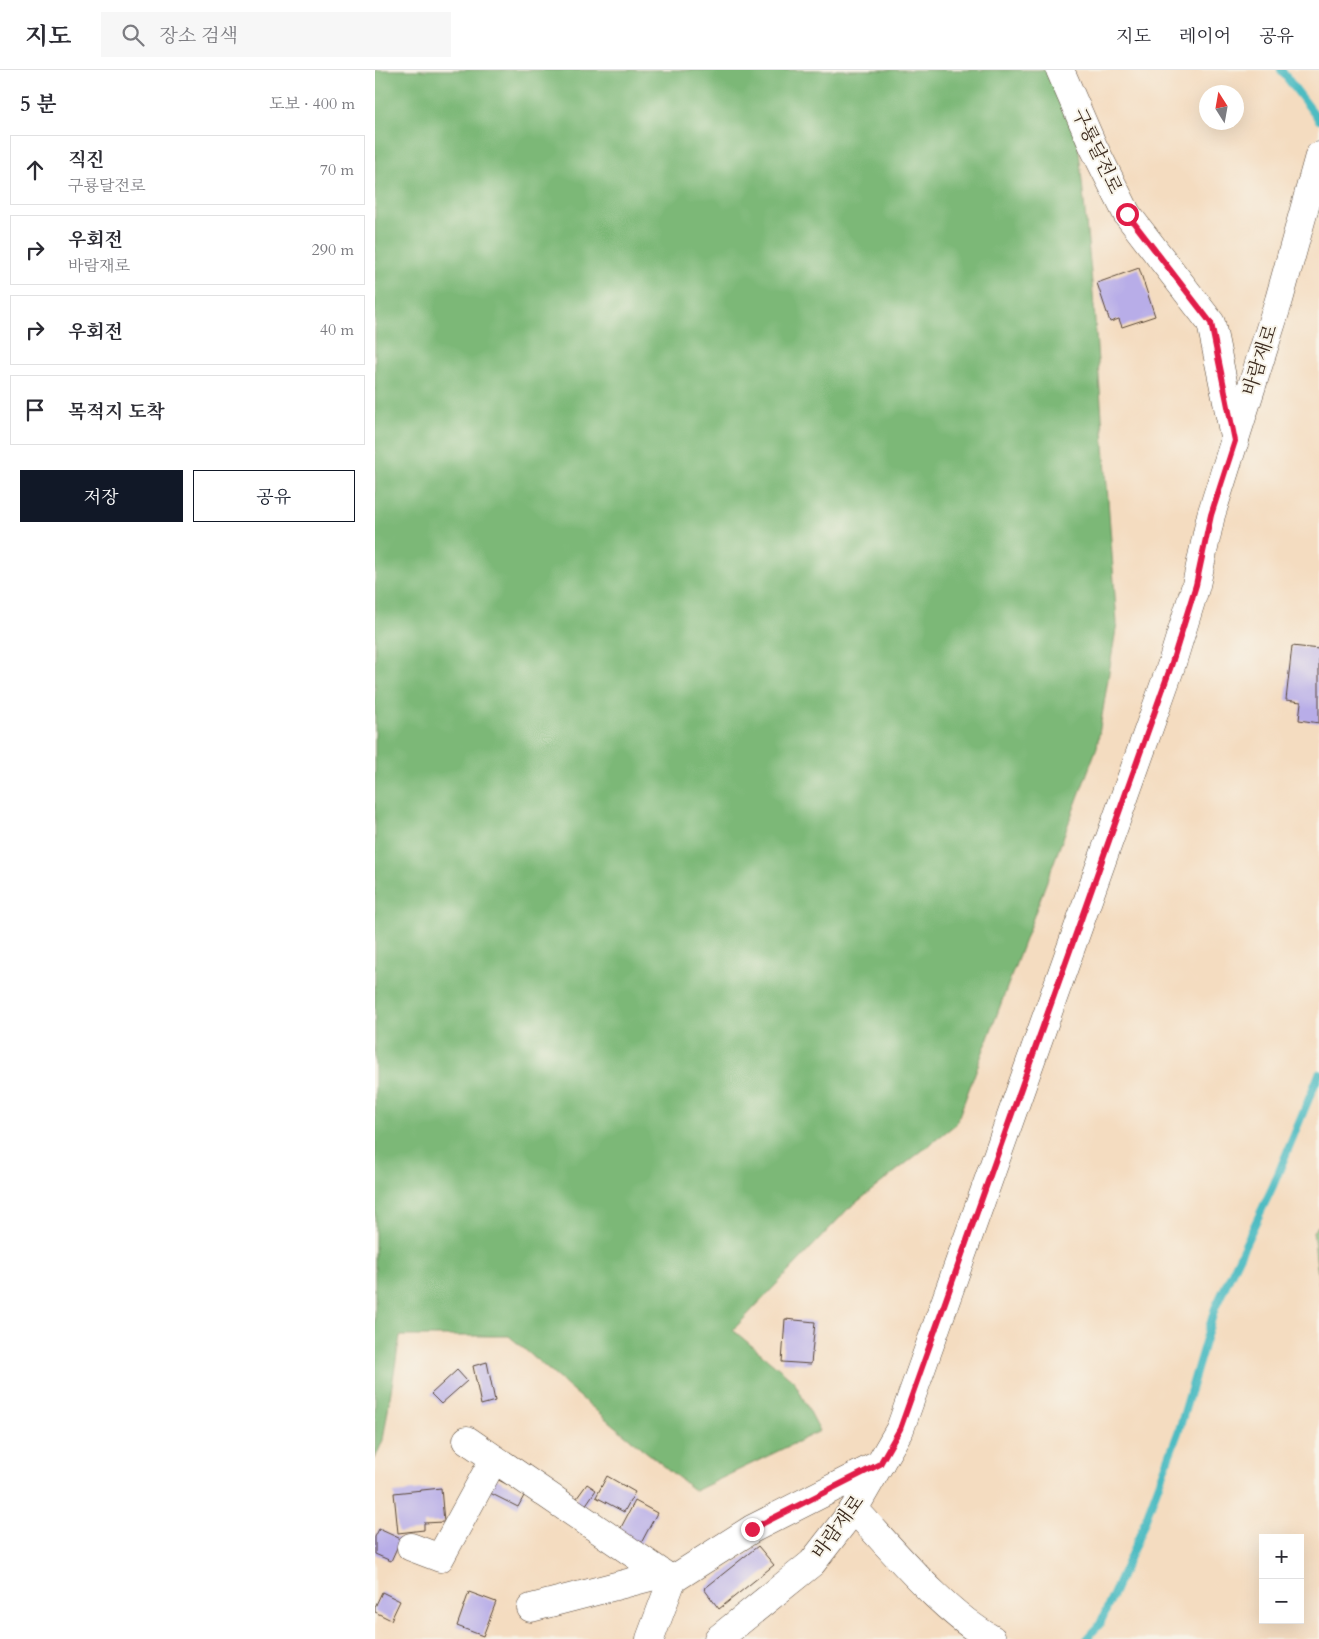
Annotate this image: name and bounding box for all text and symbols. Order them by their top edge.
search box [101,12,451,57]
text: 지도 [25,20,71,53]
icon: search [119,21,147,49]
text: 장소 검색 [159,23,238,49]
text: 지도 [1116,24,1151,49]
text: 레이어 [1179,24,1231,49]
text: 공유 [1259,24,1294,49]
north arrow [1199,85,1244,130]
text: 5 분 [20,90,57,119]
text: 도보 · 400 m [269,93,355,115]
street label: 구룡달전로 [1066,104,1128,198]
text: 직진 [68,147,105,173]
icon: ahead [21,156,49,184]
text: 70 m [320,159,354,181]
text: 구룡달전로 [68,175,145,197]
route start [1116,203,1139,226]
text: 우회전 [68,227,123,253]
icon: right [21,236,49,264]
text: 290 m [312,239,354,261]
text: 바람재로 [68,255,130,277]
icon: right [21,316,49,344]
text: 우회전 [68,319,123,345]
text: 40 m [320,319,354,341]
street label: 바람재로 [1236,321,1284,399]
icon: arrive [21,396,49,424]
text: 목적지 도착 [68,399,165,425]
button: 저장 [20,470,183,522]
button: 공유 [193,470,355,522]
street label: 바람재로 [806,1490,870,1564]
route end [741,1518,764,1541]
map controls [1259,1534,1304,1624]
button: + [1259,1534,1304,1579]
button: − [1259,1579,1304,1624]

